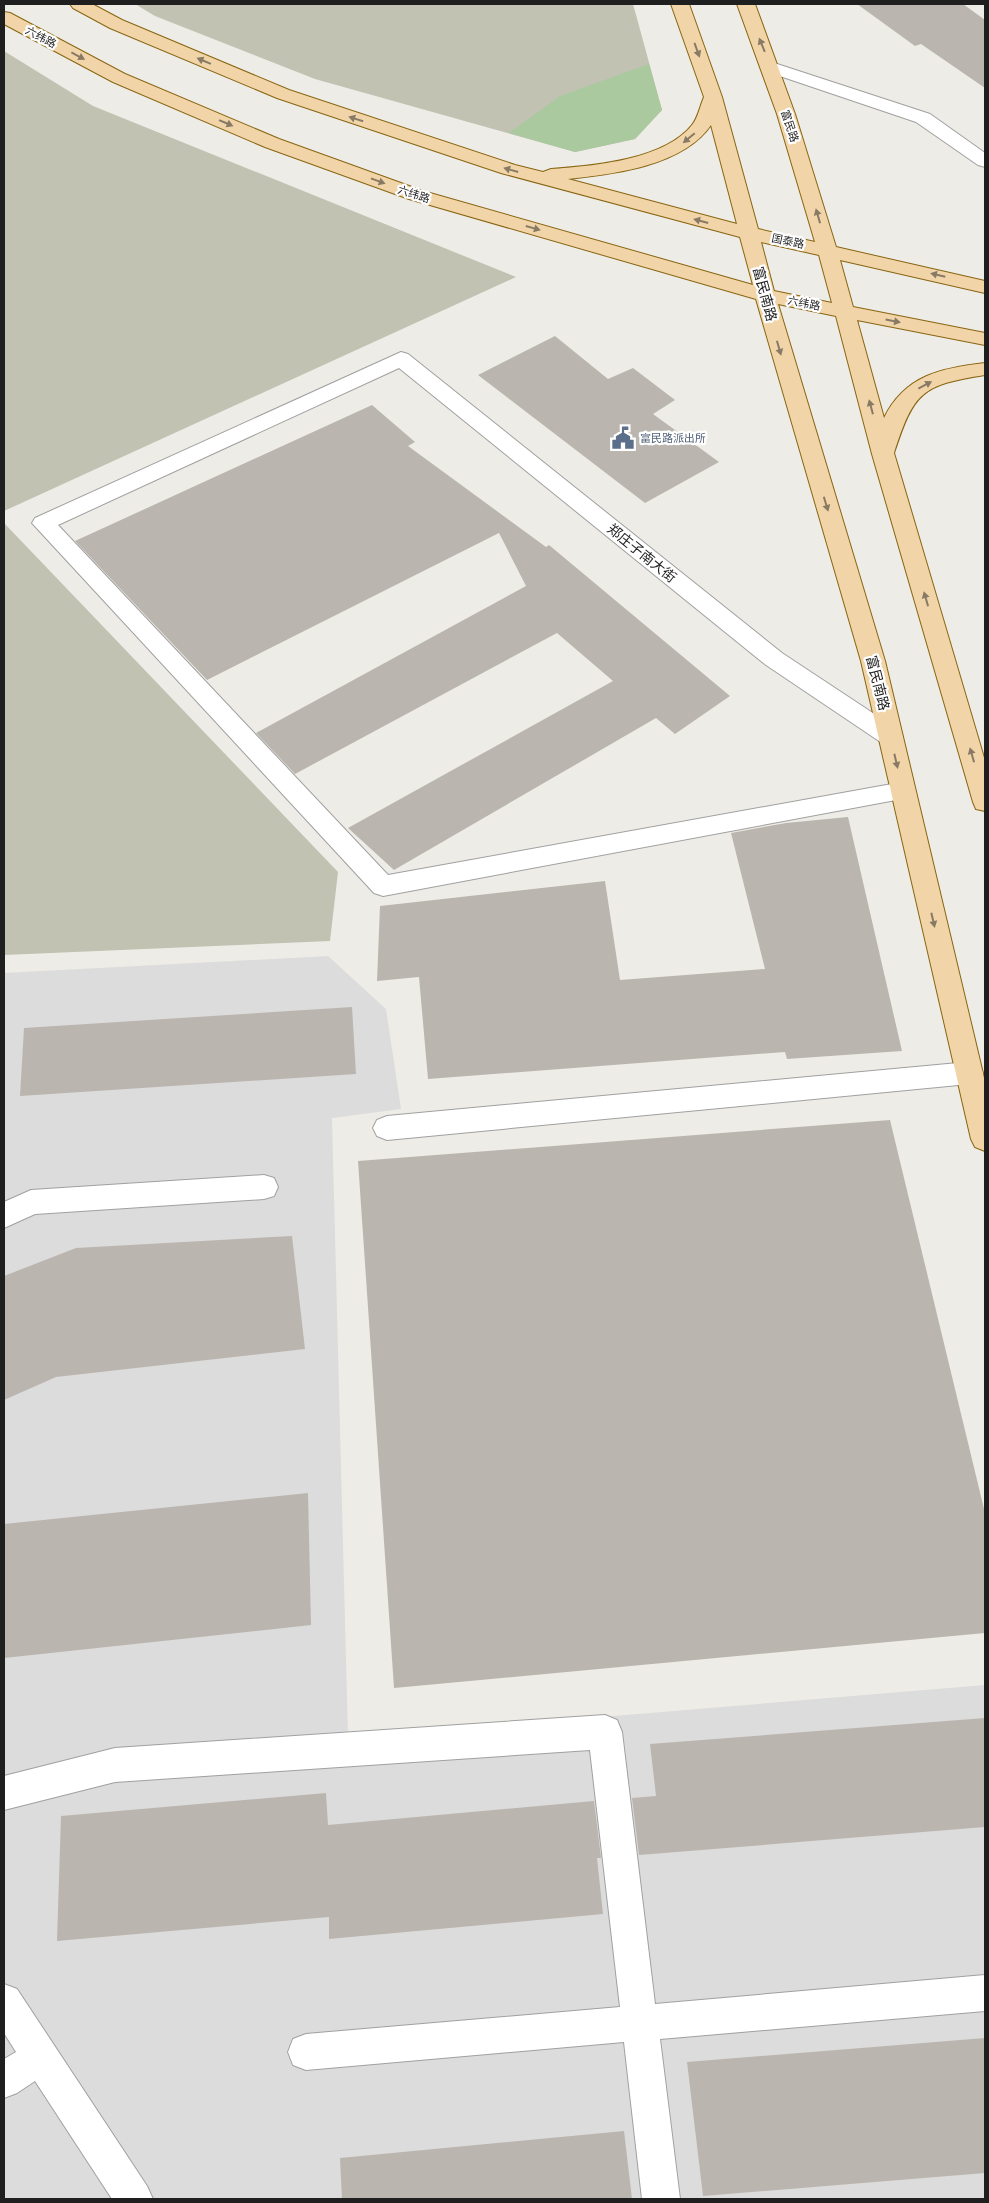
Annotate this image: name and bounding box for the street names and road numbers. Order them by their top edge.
street label: 六纬路 [23,23,59,51]
street label: 富民路 [778,108,802,144]
street label: 六纬路 [396,182,432,206]
street label: 国泰路 [770,231,806,251]
street label: 富民南路 [749,265,781,323]
street label: 六纬路 [786,293,822,313]
street label: 郑庄子南大街 [604,520,680,586]
street label: 富民南路 [862,654,894,712]

